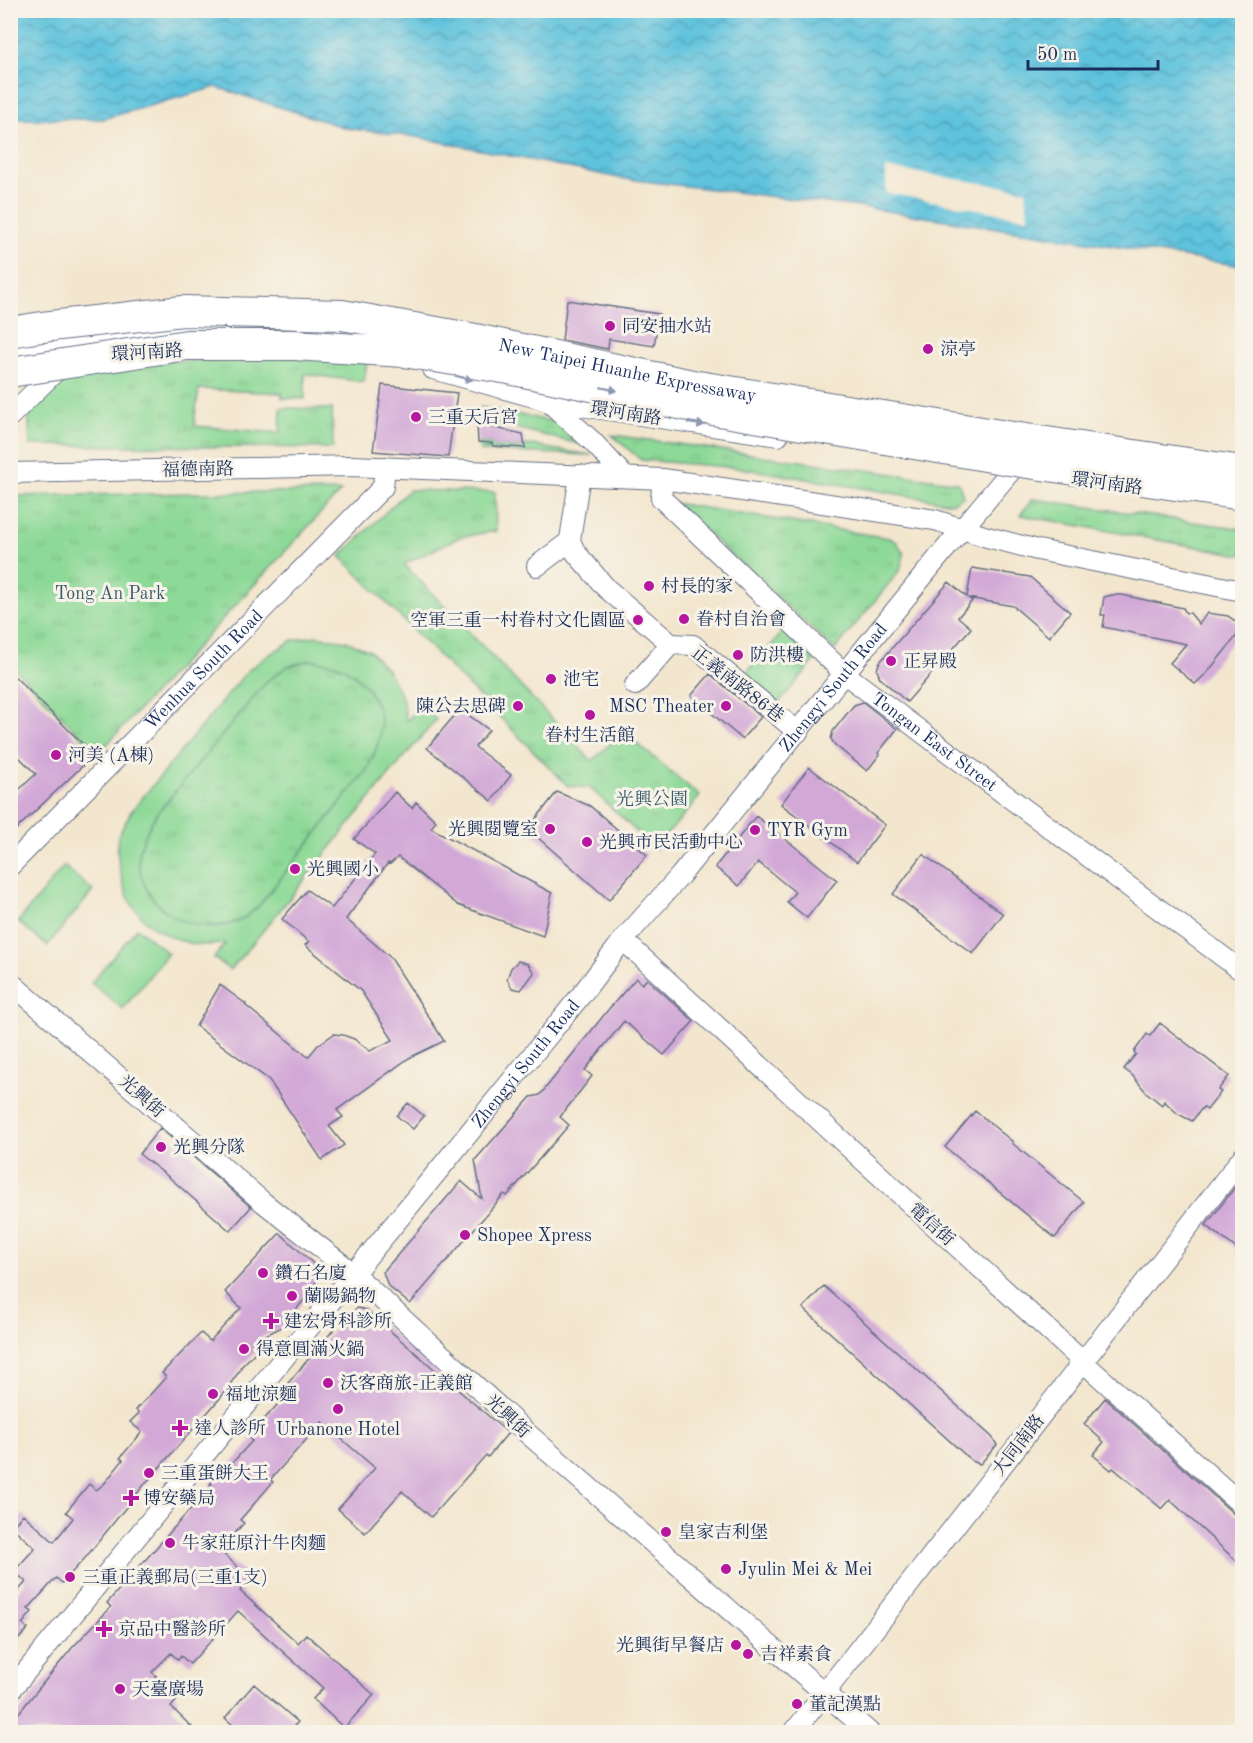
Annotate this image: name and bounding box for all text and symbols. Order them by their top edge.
scale bar [1028,33,1158,71]
text: 50 m [1037,46,1077,64]
place label: 同安抽水站 [622,316,712,336]
marker: 同安抽水站 [603,319,617,333]
street label: New Taipei Huanhe Expressaway [497,336,758,405]
place label: 涼亭 [940,339,976,359]
street label: 環河南路 [111,340,183,364]
marker: 涼亭 [921,342,935,356]
one-way arrow [455,373,473,383]
one-way arrow [600,385,619,395]
street label: 環河南路 [589,397,663,429]
place label: 三重天后宮 [428,407,518,427]
marker: 三重天后宮 [409,410,423,424]
one-way arrow [687,419,706,428]
street label: 福德南路 [162,458,234,480]
street label: 環河南路 [1070,468,1144,498]
place label: 村長的家 [661,576,733,596]
marker: 村長的家 [642,579,656,593]
park label: Tong An Park [55,585,165,603]
street label: Wenhua South Road [142,607,267,733]
place label: 眷村自治會 [696,609,786,629]
place label: 空軍三重一村眷村文化園區 [410,610,626,630]
marker: 眷村自治會 [677,612,691,626]
marker: 空軍三重一村眷村文化園區 [631,613,645,627]
street label: Zhengyi South Road [776,620,891,756]
street label: 正義南路86巷 [688,642,788,726]
place label: 防洪樓 [750,645,804,665]
marker: 防洪樓 [731,648,745,662]
place label: 正昇殿 [903,652,957,671]
marker: 正昇殿 [884,654,898,668]
place label: 池宅 [563,669,599,689]
marker: 池宅 [544,672,558,686]
street label: Tongan East Street [868,690,1000,795]
place label: 陳公去思碑 [416,696,506,716]
place label: MSC Theater [609,698,715,716]
marker: 陳公去思碑 [511,699,525,713]
marker: MSC Theater [719,699,733,713]
marker: 眷村生活館 [583,708,597,722]
place label: 眷村生活館 [545,725,635,745]
place label: 河美 (A棟) [68,745,154,765]
marker: 河美 (A棟) [49,748,63,762]
park label: 光興公園 [616,789,688,809]
place label: 光興閱覽室 [448,819,538,839]
marker: 光興閱覽室 [543,822,557,836]
place label: TYR Gym [767,822,848,840]
marker: TYR Gym [748,823,762,837]
place label: 光興市民活動中心 [599,832,743,852]
marker: 光興市民活動中心 [580,835,594,849]
place label: 光興國小 [307,859,379,879]
marker: 光興國小 [288,862,302,876]
street label: Zhengyi South Road [469,997,584,1132]
street label: 光興街 [115,1071,169,1121]
place label: 光興分隊 [173,1137,245,1157]
marker: 光興分隊 [154,1140,168,1154]
street label: 電信街 [905,1199,959,1249]
place label: Shopee Xpress [477,1227,592,1245]
marker: Shopee Xpress [458,1228,472,1242]
place label: 鑽石名廈 [275,1263,347,1283]
marker: 鑽石名廈 [256,1266,270,1280]
place label: 蘭陽鍋物 [304,1286,376,1306]
marker: 蘭陽鍋物 [285,1289,299,1303]
place label: 建宏骨科診所 [284,1311,392,1331]
marker: 建宏骨科診所 [262,1312,280,1330]
place label: 得意圓滿火鍋 [256,1339,364,1359]
marker: 得意圓滿火鍋 [237,1342,251,1356]
place label: 沃客商旅-正義館 [340,1373,473,1393]
marker: 沃客商旅-正義館 [321,1376,335,1390]
place label: 福地涼麵 [225,1384,297,1404]
marker: 福地涼麵 [206,1387,220,1401]
street label: 光興街 [481,1390,535,1442]
marker: Urbanone Hotel [331,1402,345,1416]
street label: 大同南路 [988,1410,1048,1480]
place label: 達人診所 [194,1418,266,1438]
marker: 達人診所 [171,1419,189,1437]
place label: Urbanone Hotel [276,1421,400,1439]
place label: 三重蛋餅大王 [161,1463,269,1483]
marker: 三重蛋餅大王 [142,1466,156,1480]
place label: 博安藥局 [143,1488,215,1508]
marker: 博安藥局 [124,1491,138,1505]
place label: 皇家吉利堡 [678,1522,768,1542]
marker: 皇家吉利堡 [659,1525,673,1539]
place label: 牛家莊原汁牛肉麵 [182,1533,326,1553]
marker: 牛家莊原汁牛肉麵 [163,1536,177,1550]
place label: Jyulin Mei & Mei [738,1561,872,1579]
marker: Jyulin Mei & Mei [719,1562,733,1576]
place label: 三重正義郵局(三重1支) [82,1567,268,1587]
marker: 三重正義郵局(三重1支) [63,1570,77,1584]
place label: 京品中醫診所 [118,1619,226,1639]
marker: 京品中醫診所 [95,1620,113,1638]
place label: 光興街早餐店 [616,1635,724,1655]
marker: 光興街早餐店 [729,1638,743,1652]
place label: 吉祥素食 [760,1644,832,1664]
marker: 吉祥素食 [741,1647,755,1661]
place label: 天臺廣場 [132,1679,204,1699]
marker: 天臺廣場 [113,1682,127,1696]
place label: 董記漢點 [809,1694,881,1714]
marker: 董記漢點 [790,1697,804,1711]

